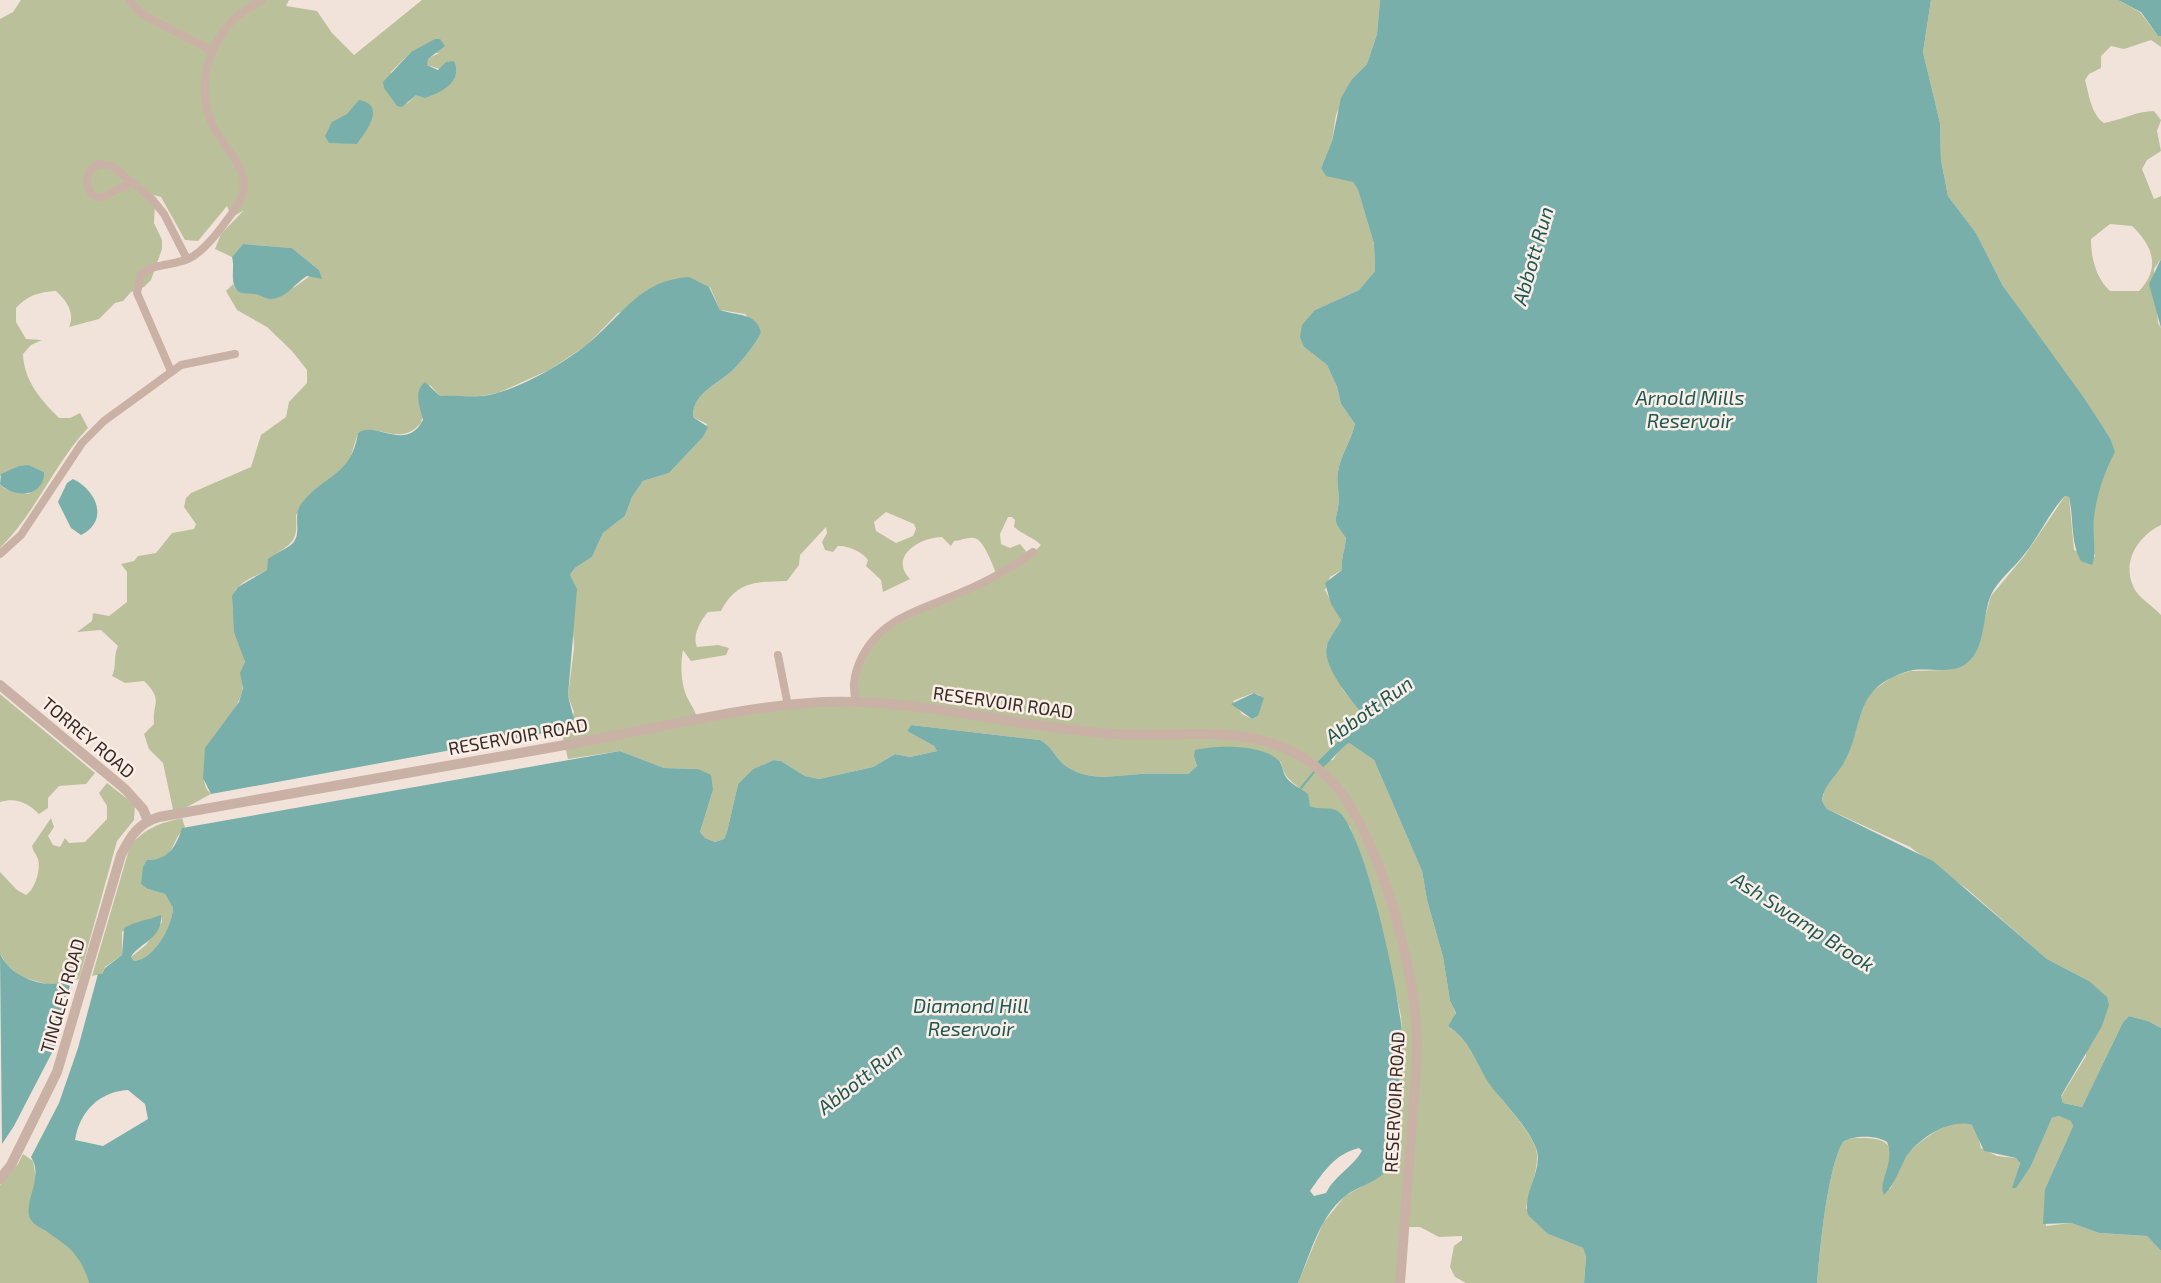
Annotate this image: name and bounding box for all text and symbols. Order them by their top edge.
water label: Abbott Run [1506,204,1558,309]
water label: Arnold Mills Reservoir [1634,385,1745,432]
water label: Abbott Run [1319,670,1417,749]
street label: RESERVOIR ROAD [932,681,1075,723]
street label: TORREY ROAD [38,692,140,782]
street label: RESERVOIR ROAD [446,713,589,759]
water label: Ash Swamp Brook [1727,866,1879,976]
street label: TINGLEY ROAD [35,936,89,1056]
water label: Diamond Hill Reservoir [913,993,1029,1040]
street label: RESERVOIR ROAD [1379,1031,1409,1173]
water label: Abbott Run [811,1038,907,1119]

